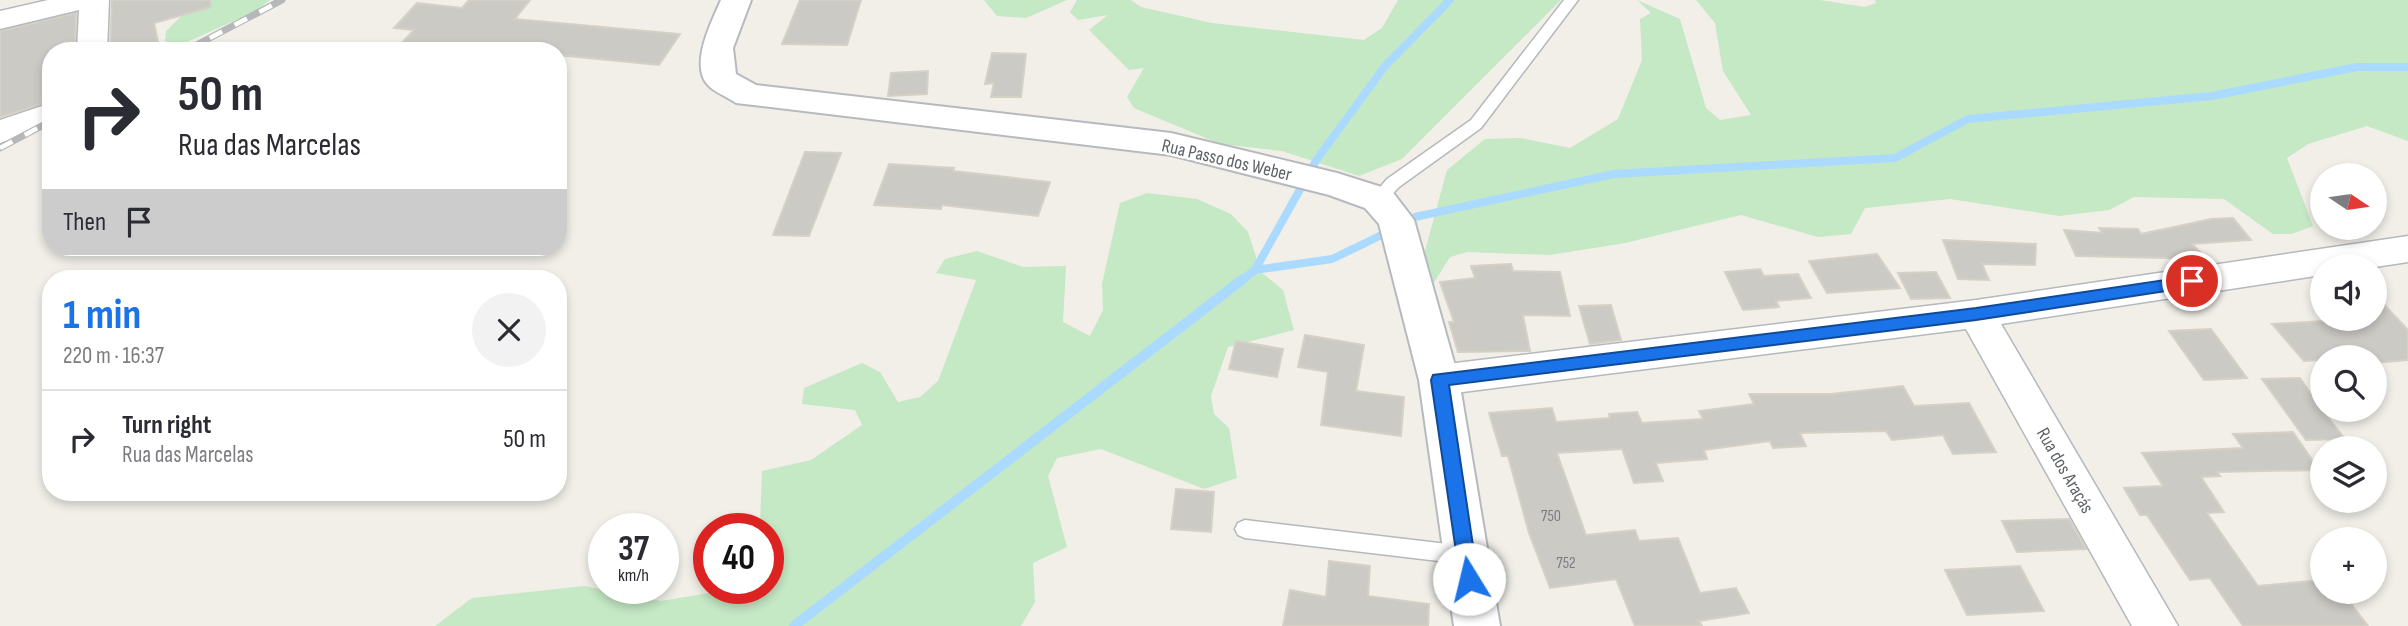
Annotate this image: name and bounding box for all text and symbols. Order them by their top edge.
text: 50 m [178,66,263,125]
icon: right [63,70,154,161]
text: Rua das Marcelas [178,126,361,165]
street label: Rua Passo dos Weber [1159,134,1294,187]
north arrow [2310,163,2387,240]
map controls [2310,163,2387,604]
icon: arrive [120,203,158,241]
text: Then [63,207,106,238]
pin [2162,251,2222,311]
button: sound [2310,254,2387,331]
icon: arrive [2173,262,2211,300]
text: 1 min [63,290,141,341]
button: close [472,293,546,367]
text: 220 m · 16:37 [63,342,164,370]
button: search [2310,345,2387,422]
text: Turn right [122,410,211,441]
icon: right [63,420,101,458]
text: 50 m [503,424,546,455]
street label: Rua dos Araçás [2031,424,2099,518]
button: layers [2310,436,2387,513]
text: Rua das Marcelas [122,441,254,469]
house number: 750 [1541,507,1561,526]
speed limit sign: 40 [693,513,784,604]
button: + [2310,527,2387,604]
text: 37 [618,528,649,571]
position arrow [1432,542,1506,616]
house number: 752 [1556,554,1576,573]
text: km/h [618,565,649,586]

